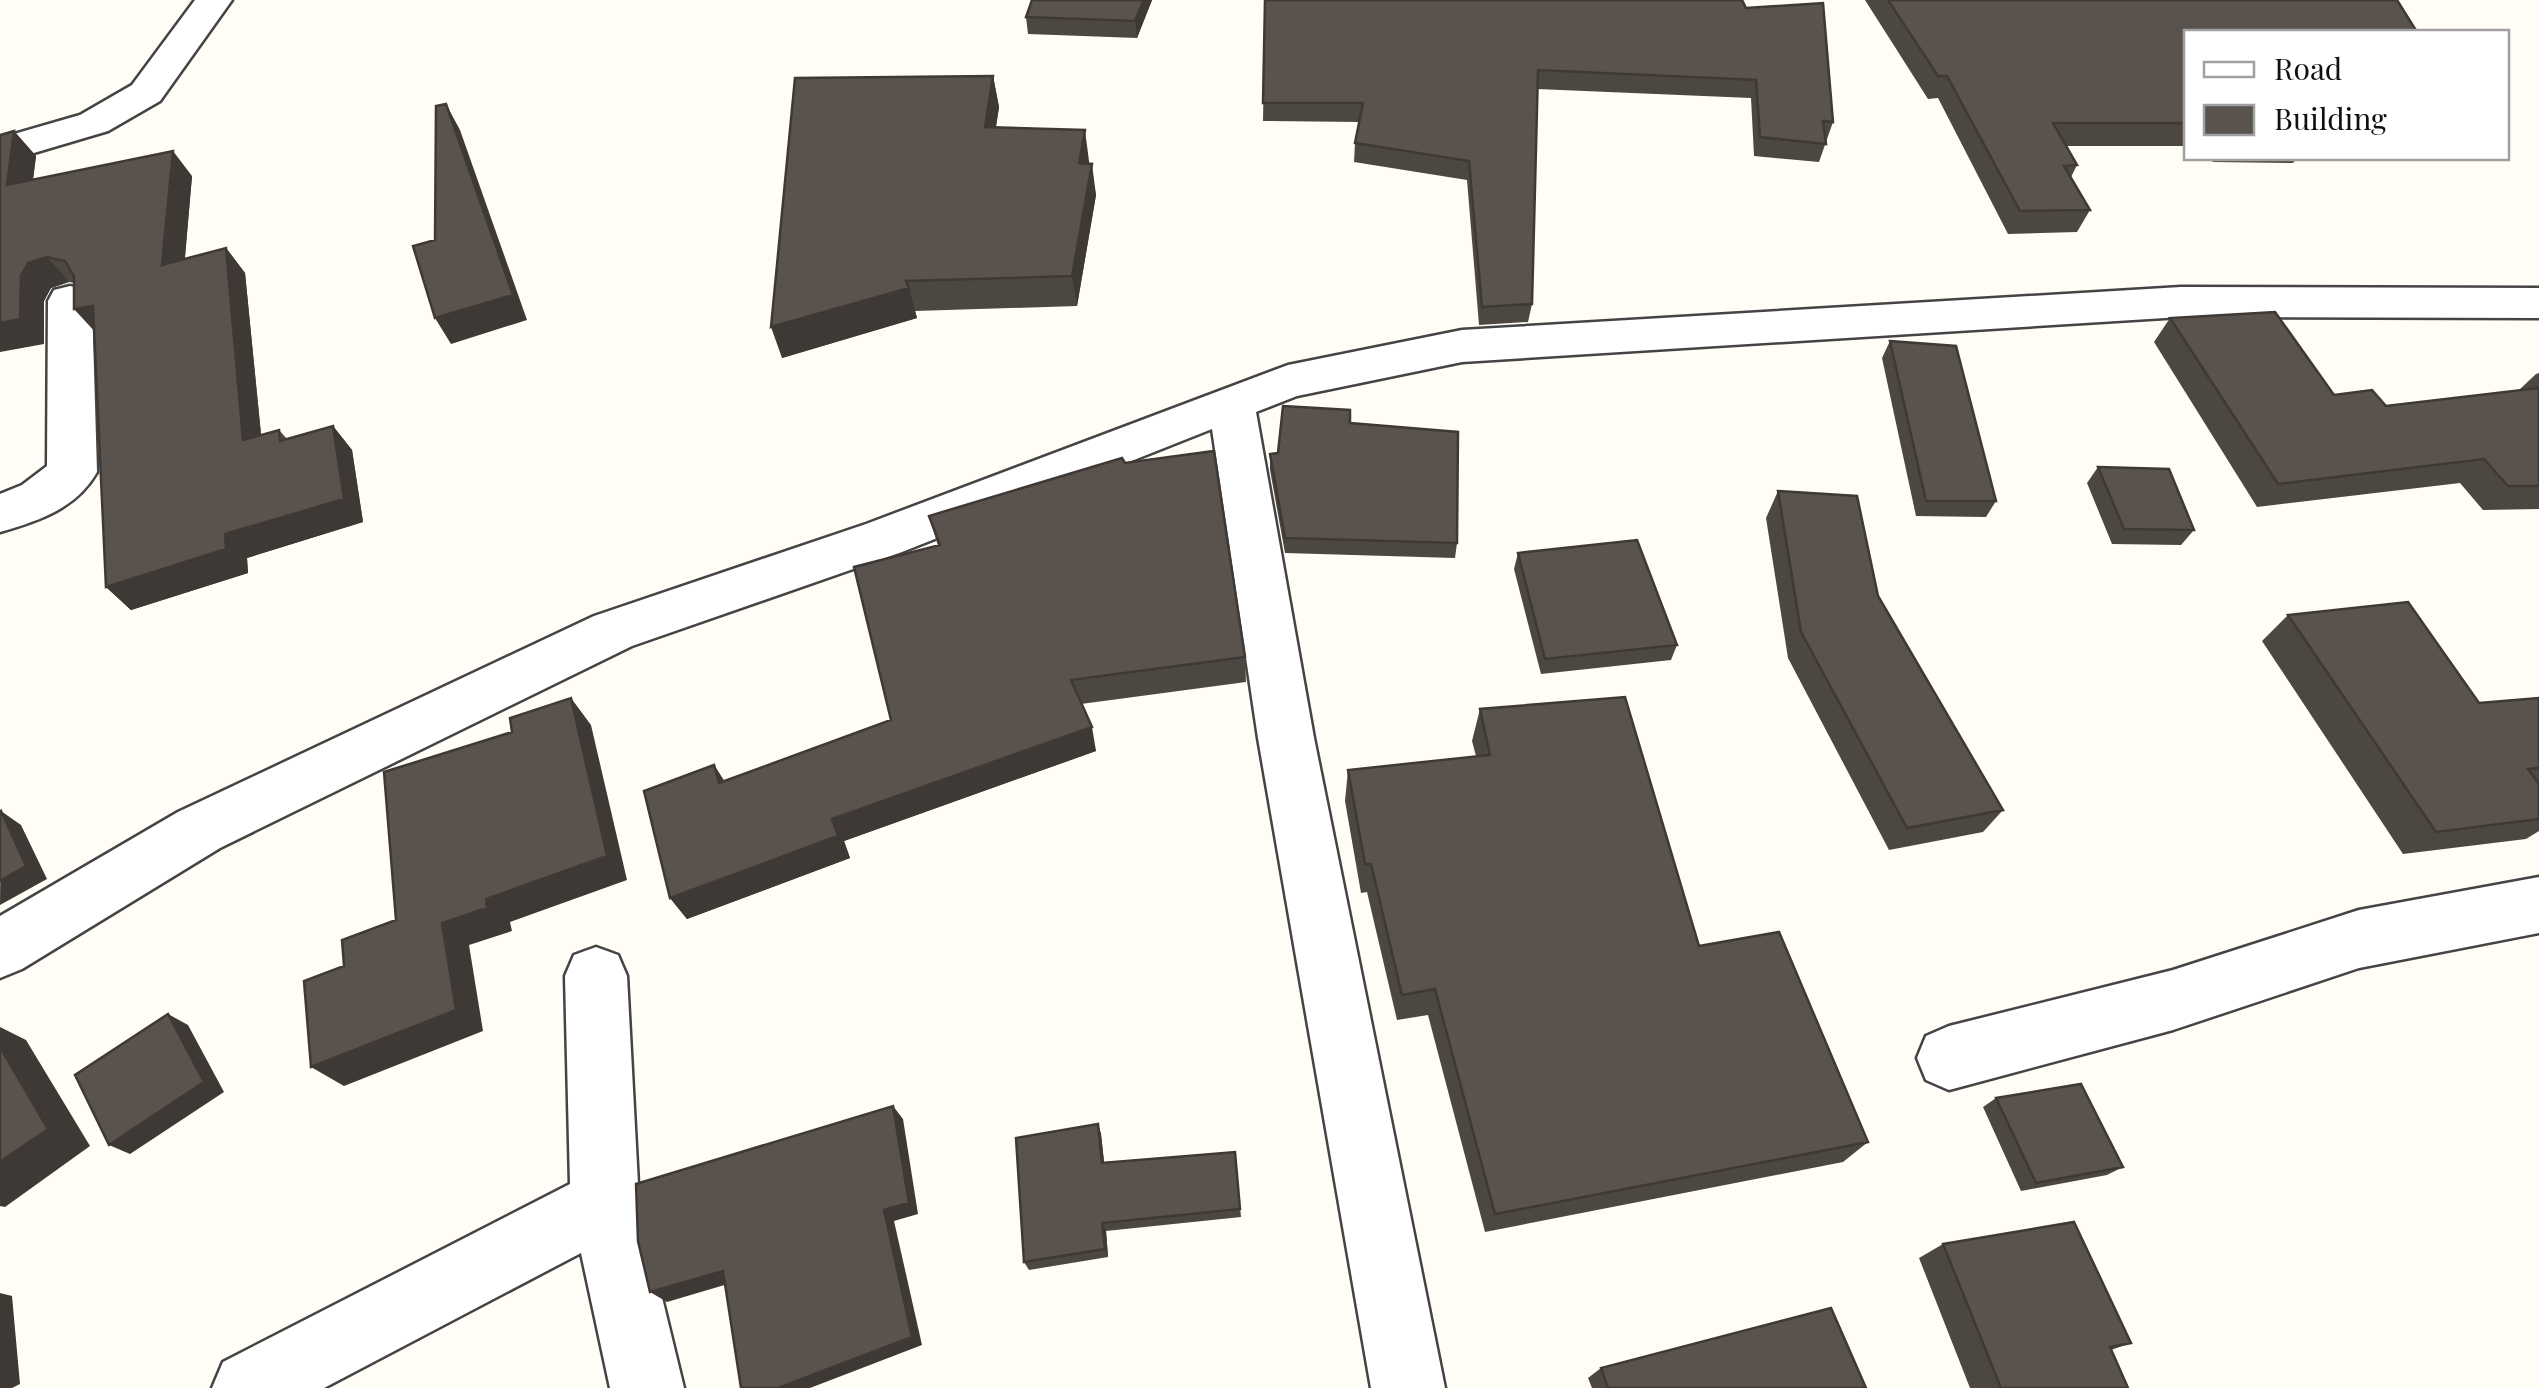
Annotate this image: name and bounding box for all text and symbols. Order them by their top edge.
legend [2184,30,2509,160]
text: Road [2274,48,2342,88]
text: Building [2274,98,2387,138]

